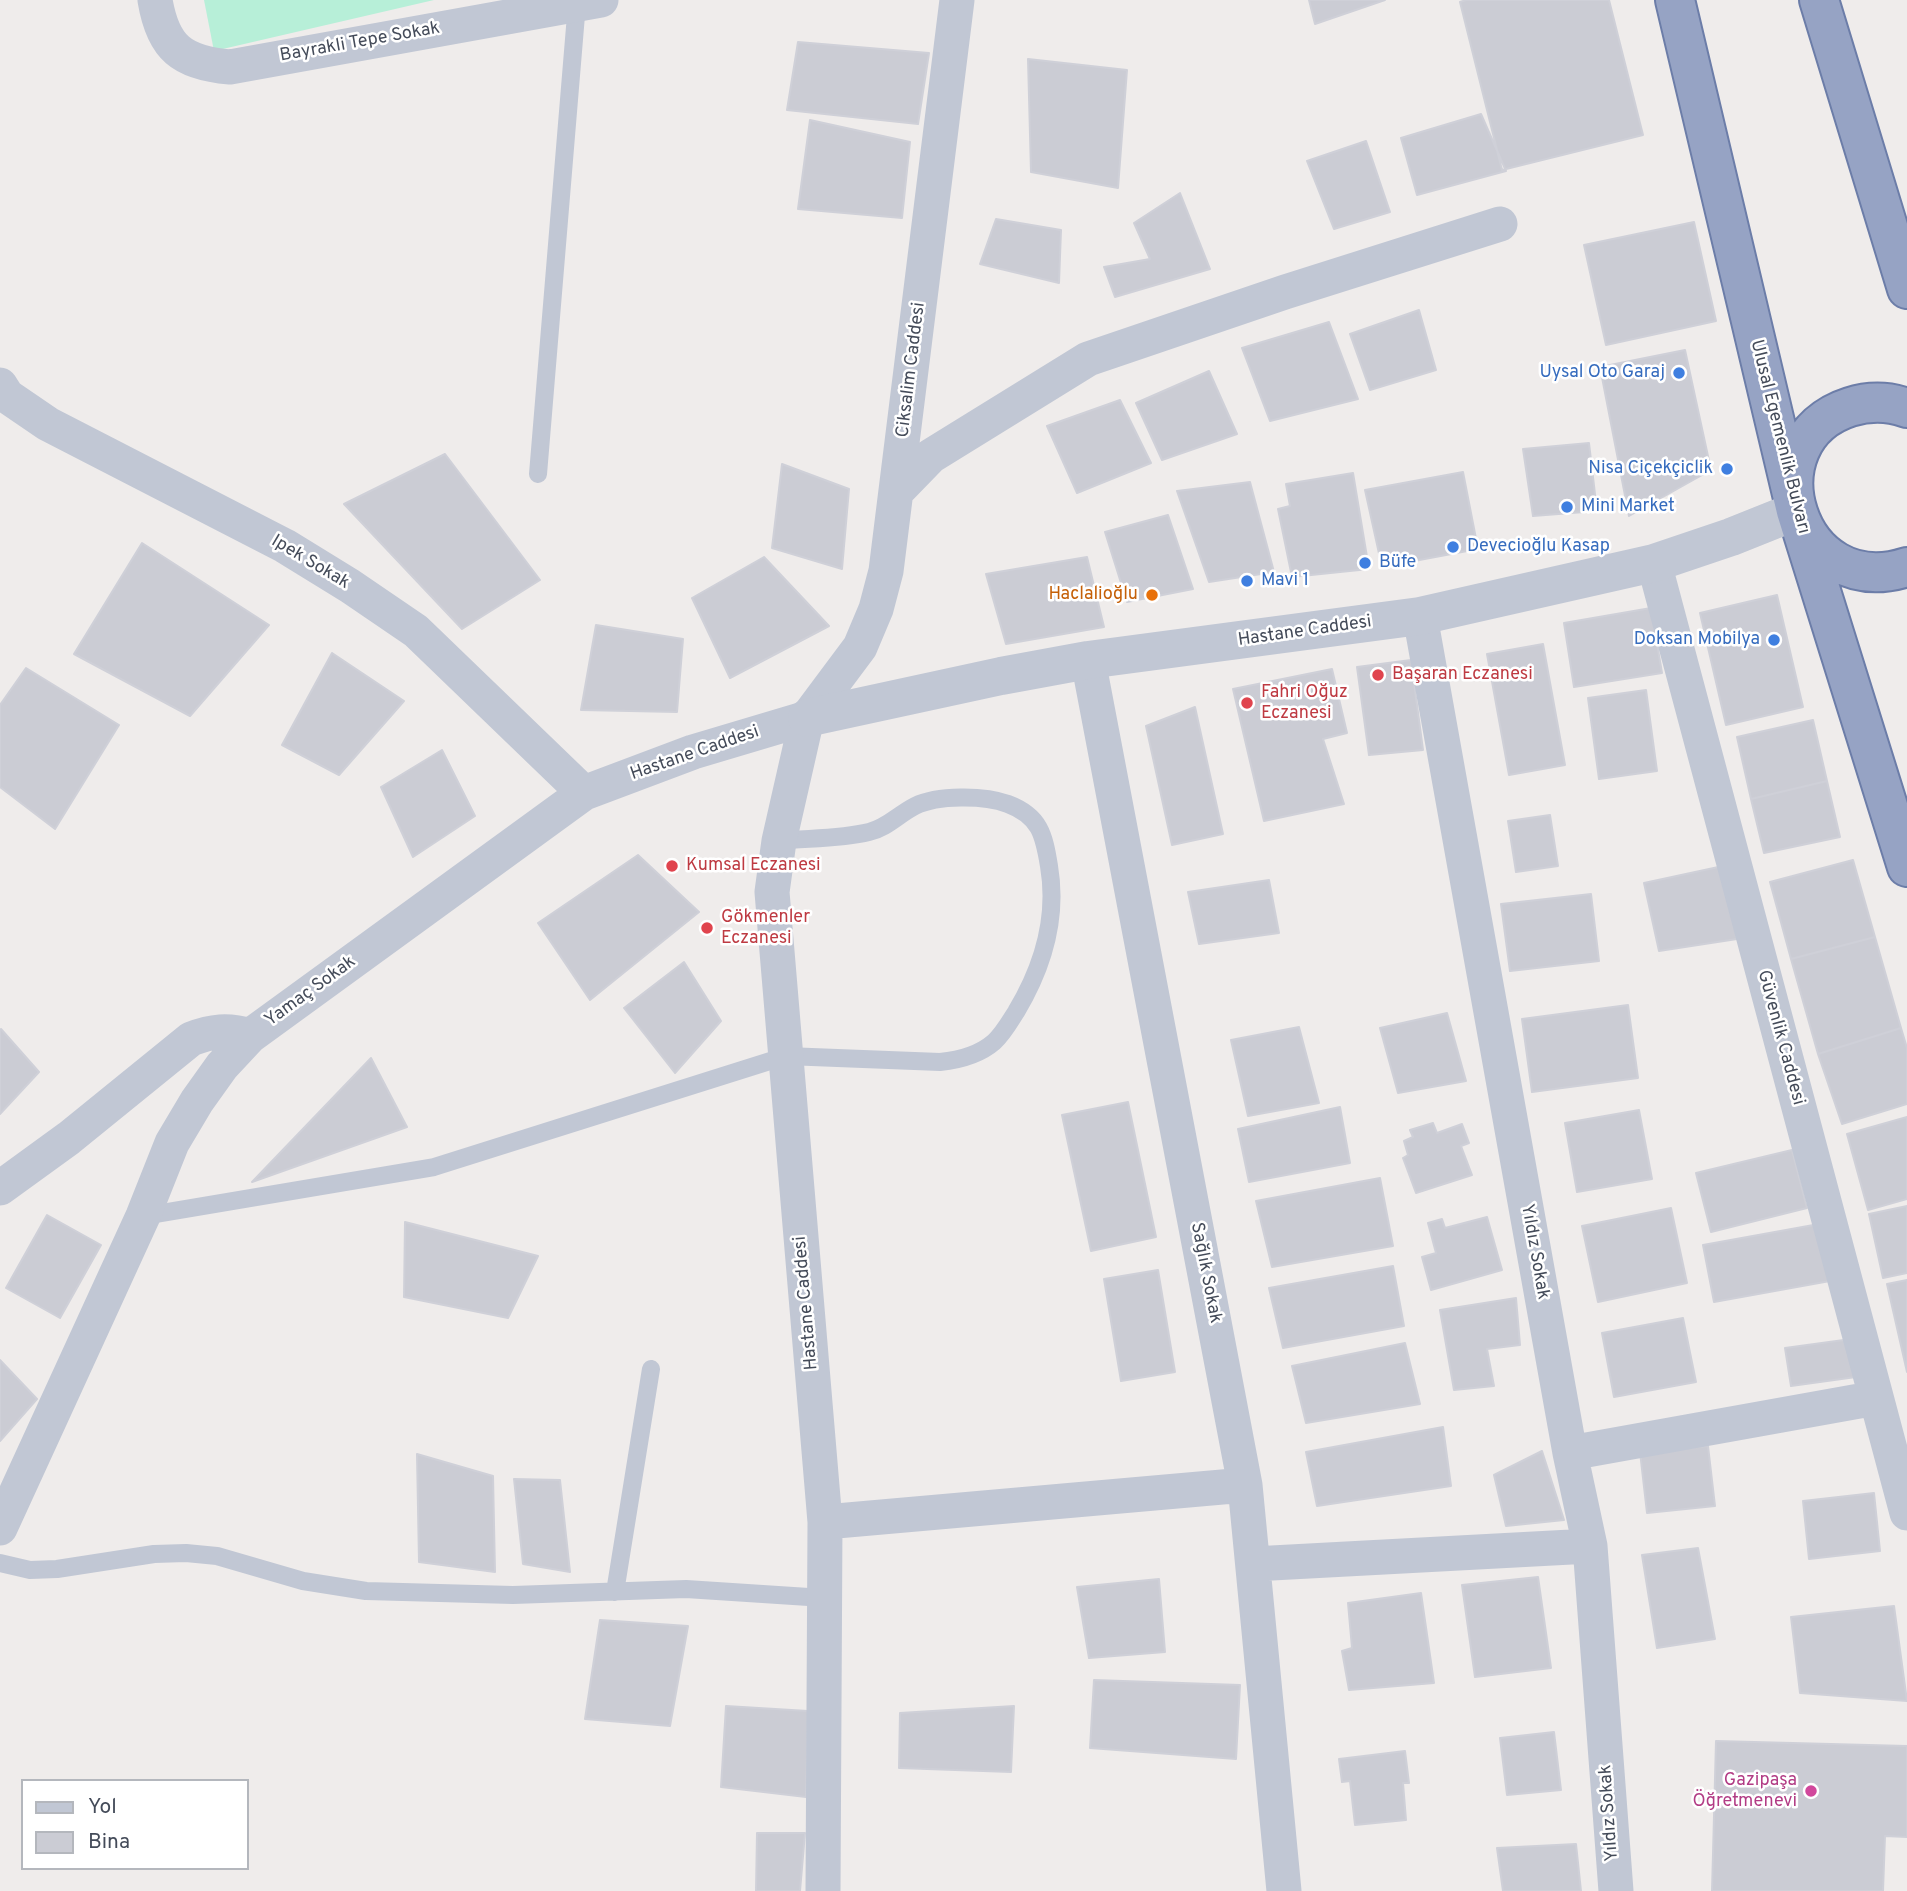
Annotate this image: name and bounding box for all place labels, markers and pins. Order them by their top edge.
place label: Uysal Oto Garaj [1539,362,1665,384]
marker: Uysal Oto Garaj [1671,365,1687,381]
place label: Nisa Ciçekçiclik [1588,458,1713,480]
marker: Nisa Ciçekçiclik [1719,461,1735,477]
place label: Mini Market [1581,496,1675,518]
marker: Mini Market [1559,499,1575,515]
place label: Devecioğlu Kasap [1467,536,1610,558]
marker: Devecioğlu Kasap [1445,539,1461,555]
place label: Büfe [1379,552,1416,574]
marker: Büfe [1357,555,1373,571]
place label: Mavi 1 [1261,570,1309,592]
marker: Mavi 1 [1239,573,1255,589]
place label: Haclalioğlu [1048,584,1138,606]
marker: Haclalioğlu [1144,587,1160,603]
place label: Doksan Mobilya [1634,629,1760,651]
marker: Doksan Mobilya [1766,632,1782,648]
place label: Başaran Eczanesi [1392,664,1533,686]
marker: Başaran Eczanesi [1370,667,1386,683]
place label: Fahri Oğuz Eczanesi [1261,682,1348,724]
marker: Fahri Oğuz Eczanesi [1239,695,1255,711]
place label: Kumsal Eczanesi [686,855,821,877]
marker: Kumsal Eczanesi [664,858,680,874]
place label: Gökmenler Eczanesi [721,907,810,950]
marker: Gökmenler Eczanesi [699,920,715,936]
place label: Gazipaşa Öğretmenevi [1693,1770,1797,1812]
marker: Gazipaşa Öğretmenevi [1803,1783,1819,1799]

